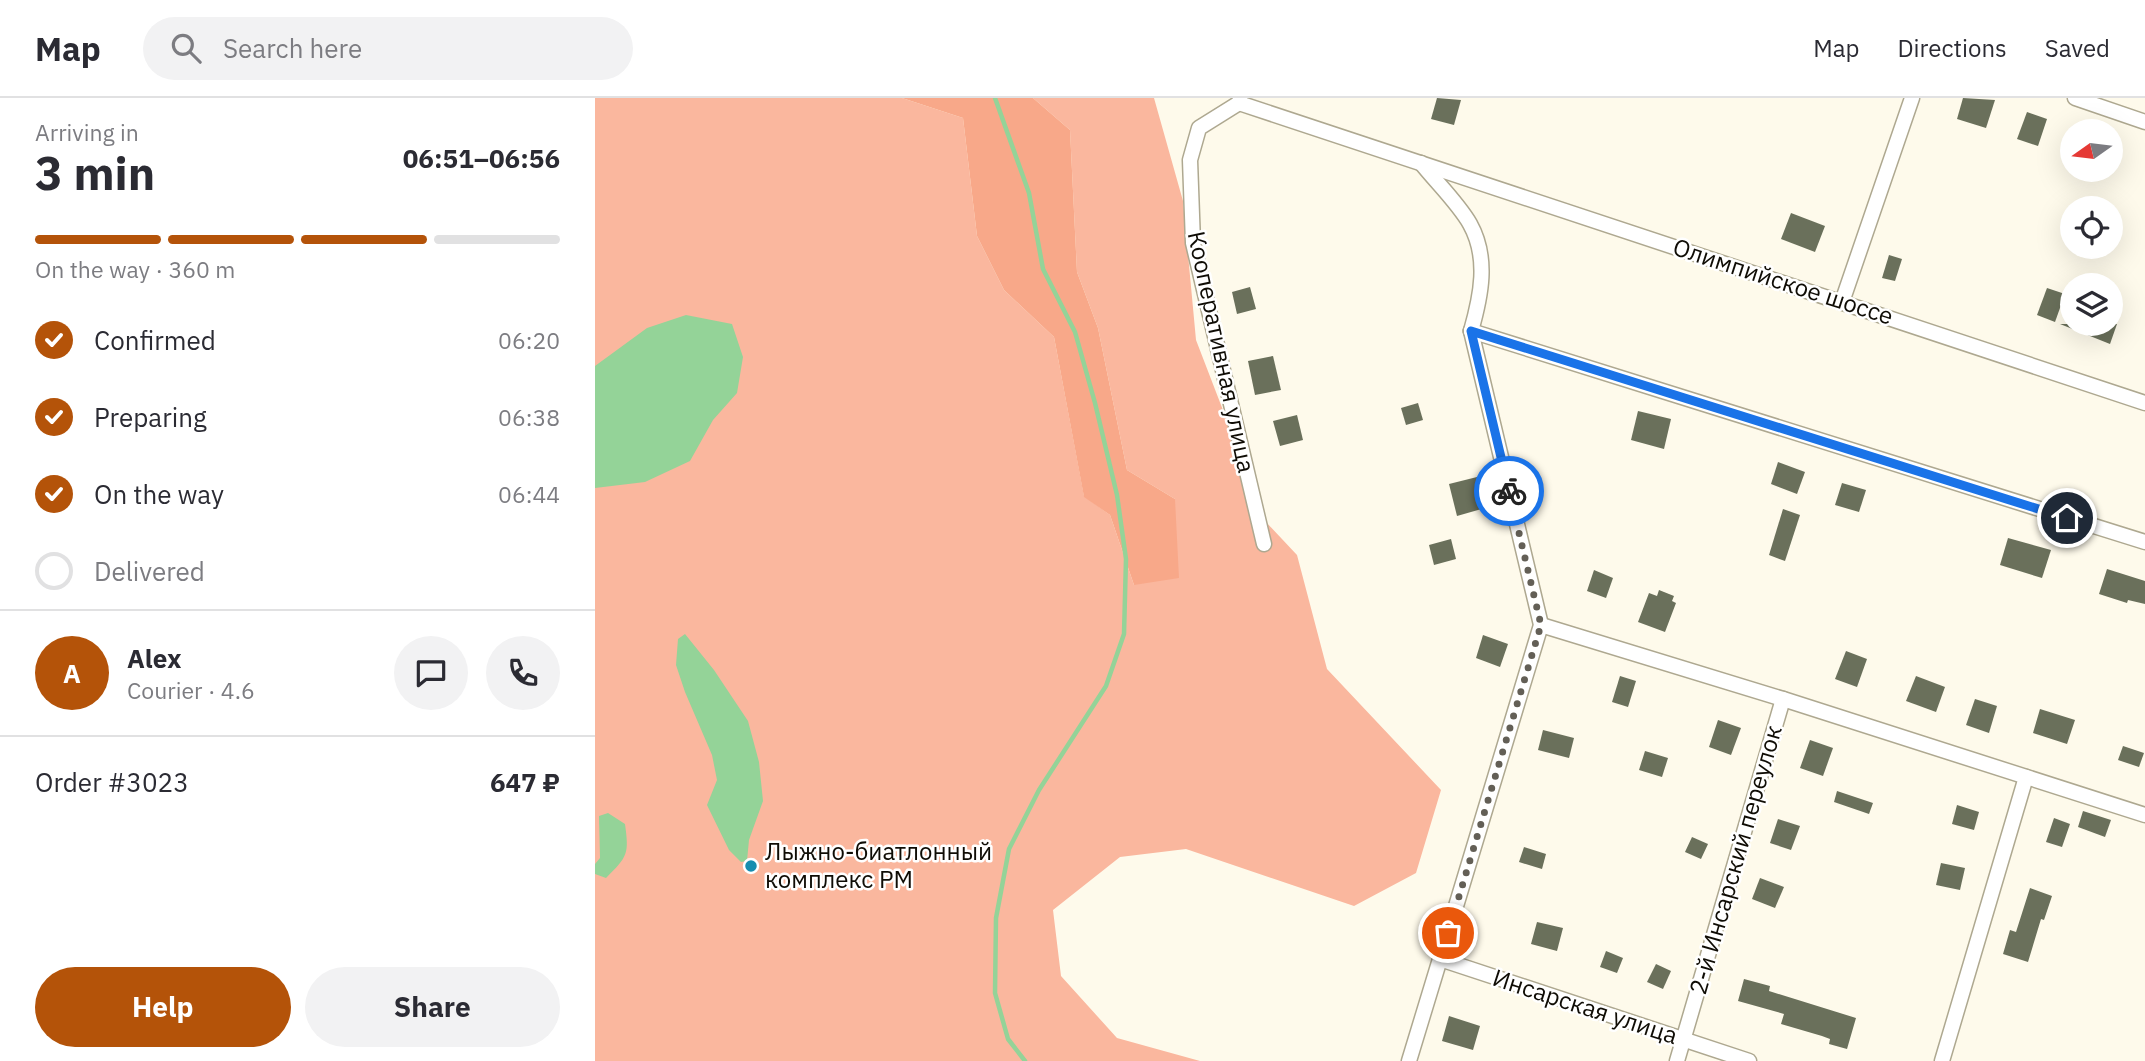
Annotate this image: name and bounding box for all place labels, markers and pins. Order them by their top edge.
pin [2037,488,2097,548]
place label: Лыжно-биатлонный комплекс РМ [765,835,992,895]
marker: Лыжно-биатлонный комплекс РМ [743,858,759,874]
pin [1418,903,1478,963]

